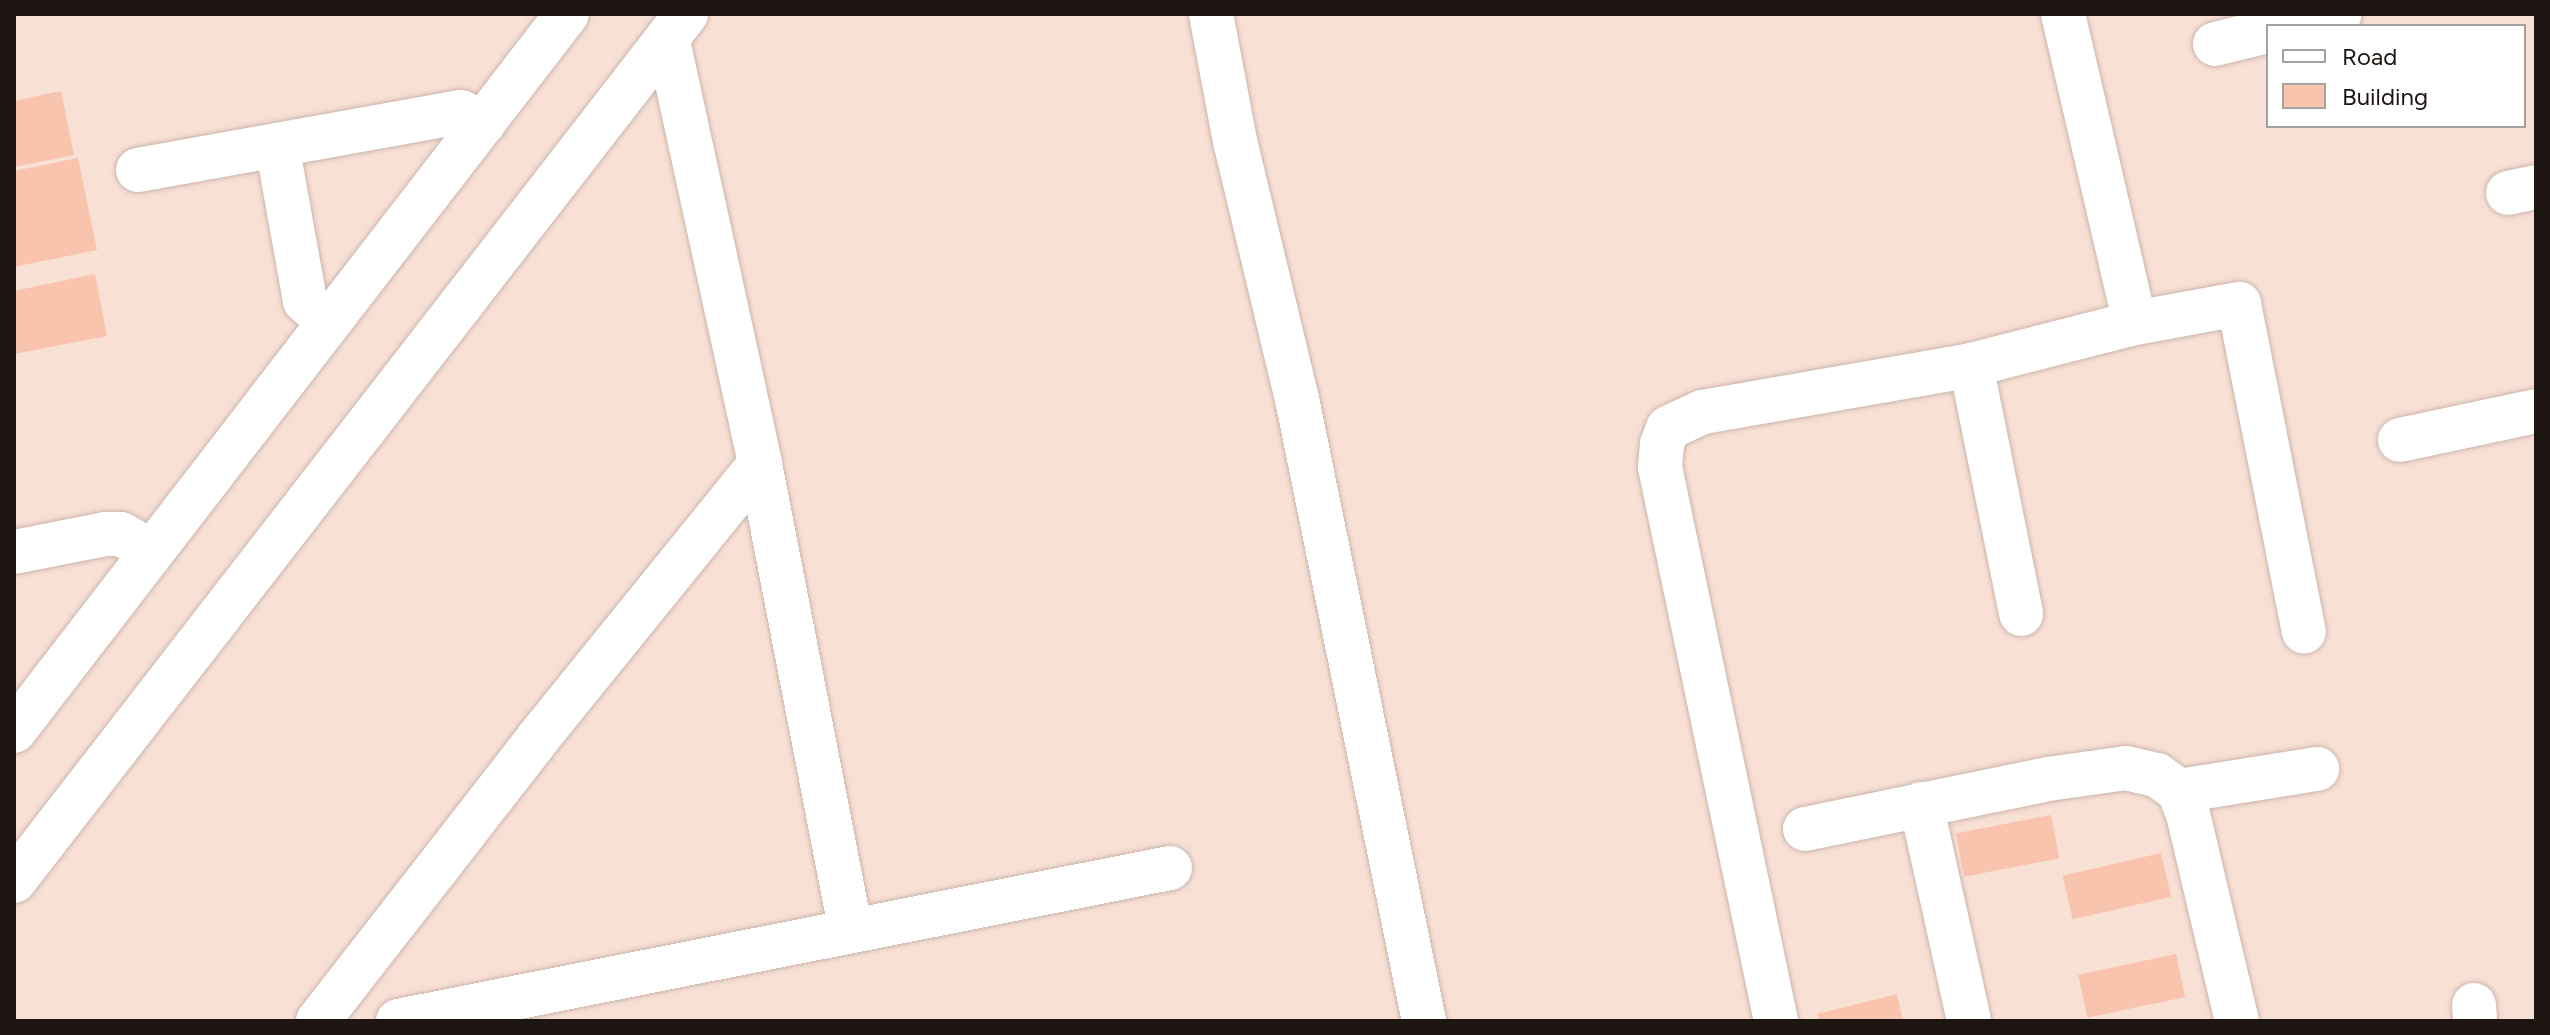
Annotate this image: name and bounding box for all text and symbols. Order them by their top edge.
legend [2266,24,2526,128]
text: Road [2342,42,2397,71]
text: Building [2342,82,2428,111]

